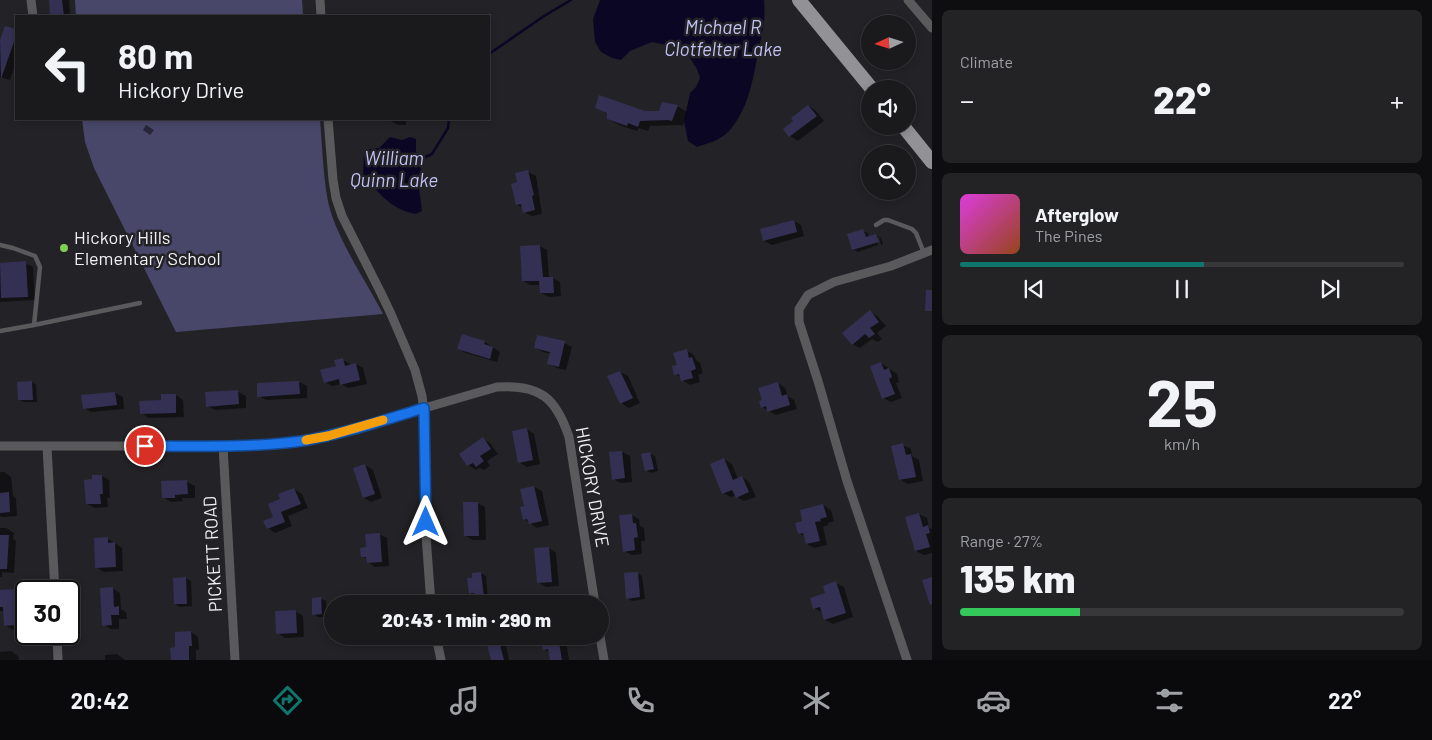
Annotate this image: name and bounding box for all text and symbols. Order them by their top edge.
water label: Michael R Clotfelter Lake [664,15,782,60]
north arrow [861,15,916,70]
map controls [861,15,916,200]
text: 80 m [118,34,193,76]
icon: left [35,35,100,100]
text: Climate [960,52,1013,71]
text: Hickory Drive [118,76,244,102]
text: 22° [1153,76,1211,122]
button: sound [861,80,916,135]
text: − [960,83,974,117]
text: + [1390,83,1404,117]
button: search [861,145,916,200]
water label: William Quinn Lake [350,146,438,191]
text: Afterglow [1035,203,1119,226]
place label: Hickory Hills Elementary School [74,226,221,269]
text: The Pines [1035,226,1103,245]
marker: Hickory Hills Elementary School [58,242,70,254]
icon: previous [1020,275,1048,303]
icon: pause [1168,275,1196,303]
icon: next [1316,275,1344,303]
text: 25 [1146,362,1218,440]
pin [124,425,166,467]
street label: HICKORY DRIVE [572,425,614,549]
icon: arrive [131,432,159,460]
text: km/h [1164,434,1200,453]
street label: PICKETT ROAD [198,495,226,613]
position arrow [399,495,451,547]
text: Range · 27% [960,531,1043,550]
text: 135 km [960,555,1075,601]
speed limit sign: 30 [15,580,80,645]
text: 20:43 · 1 min · 290 m [382,608,551,631]
icon: directions [270,683,305,718]
icon: music [447,683,482,718]
icon: phone [623,683,658,718]
icon: climate [799,683,834,718]
icon: car [976,683,1011,718]
icon: filters [1152,683,1187,718]
text: 20:42 [71,687,129,713]
text: 22° [1328,687,1361,713]

